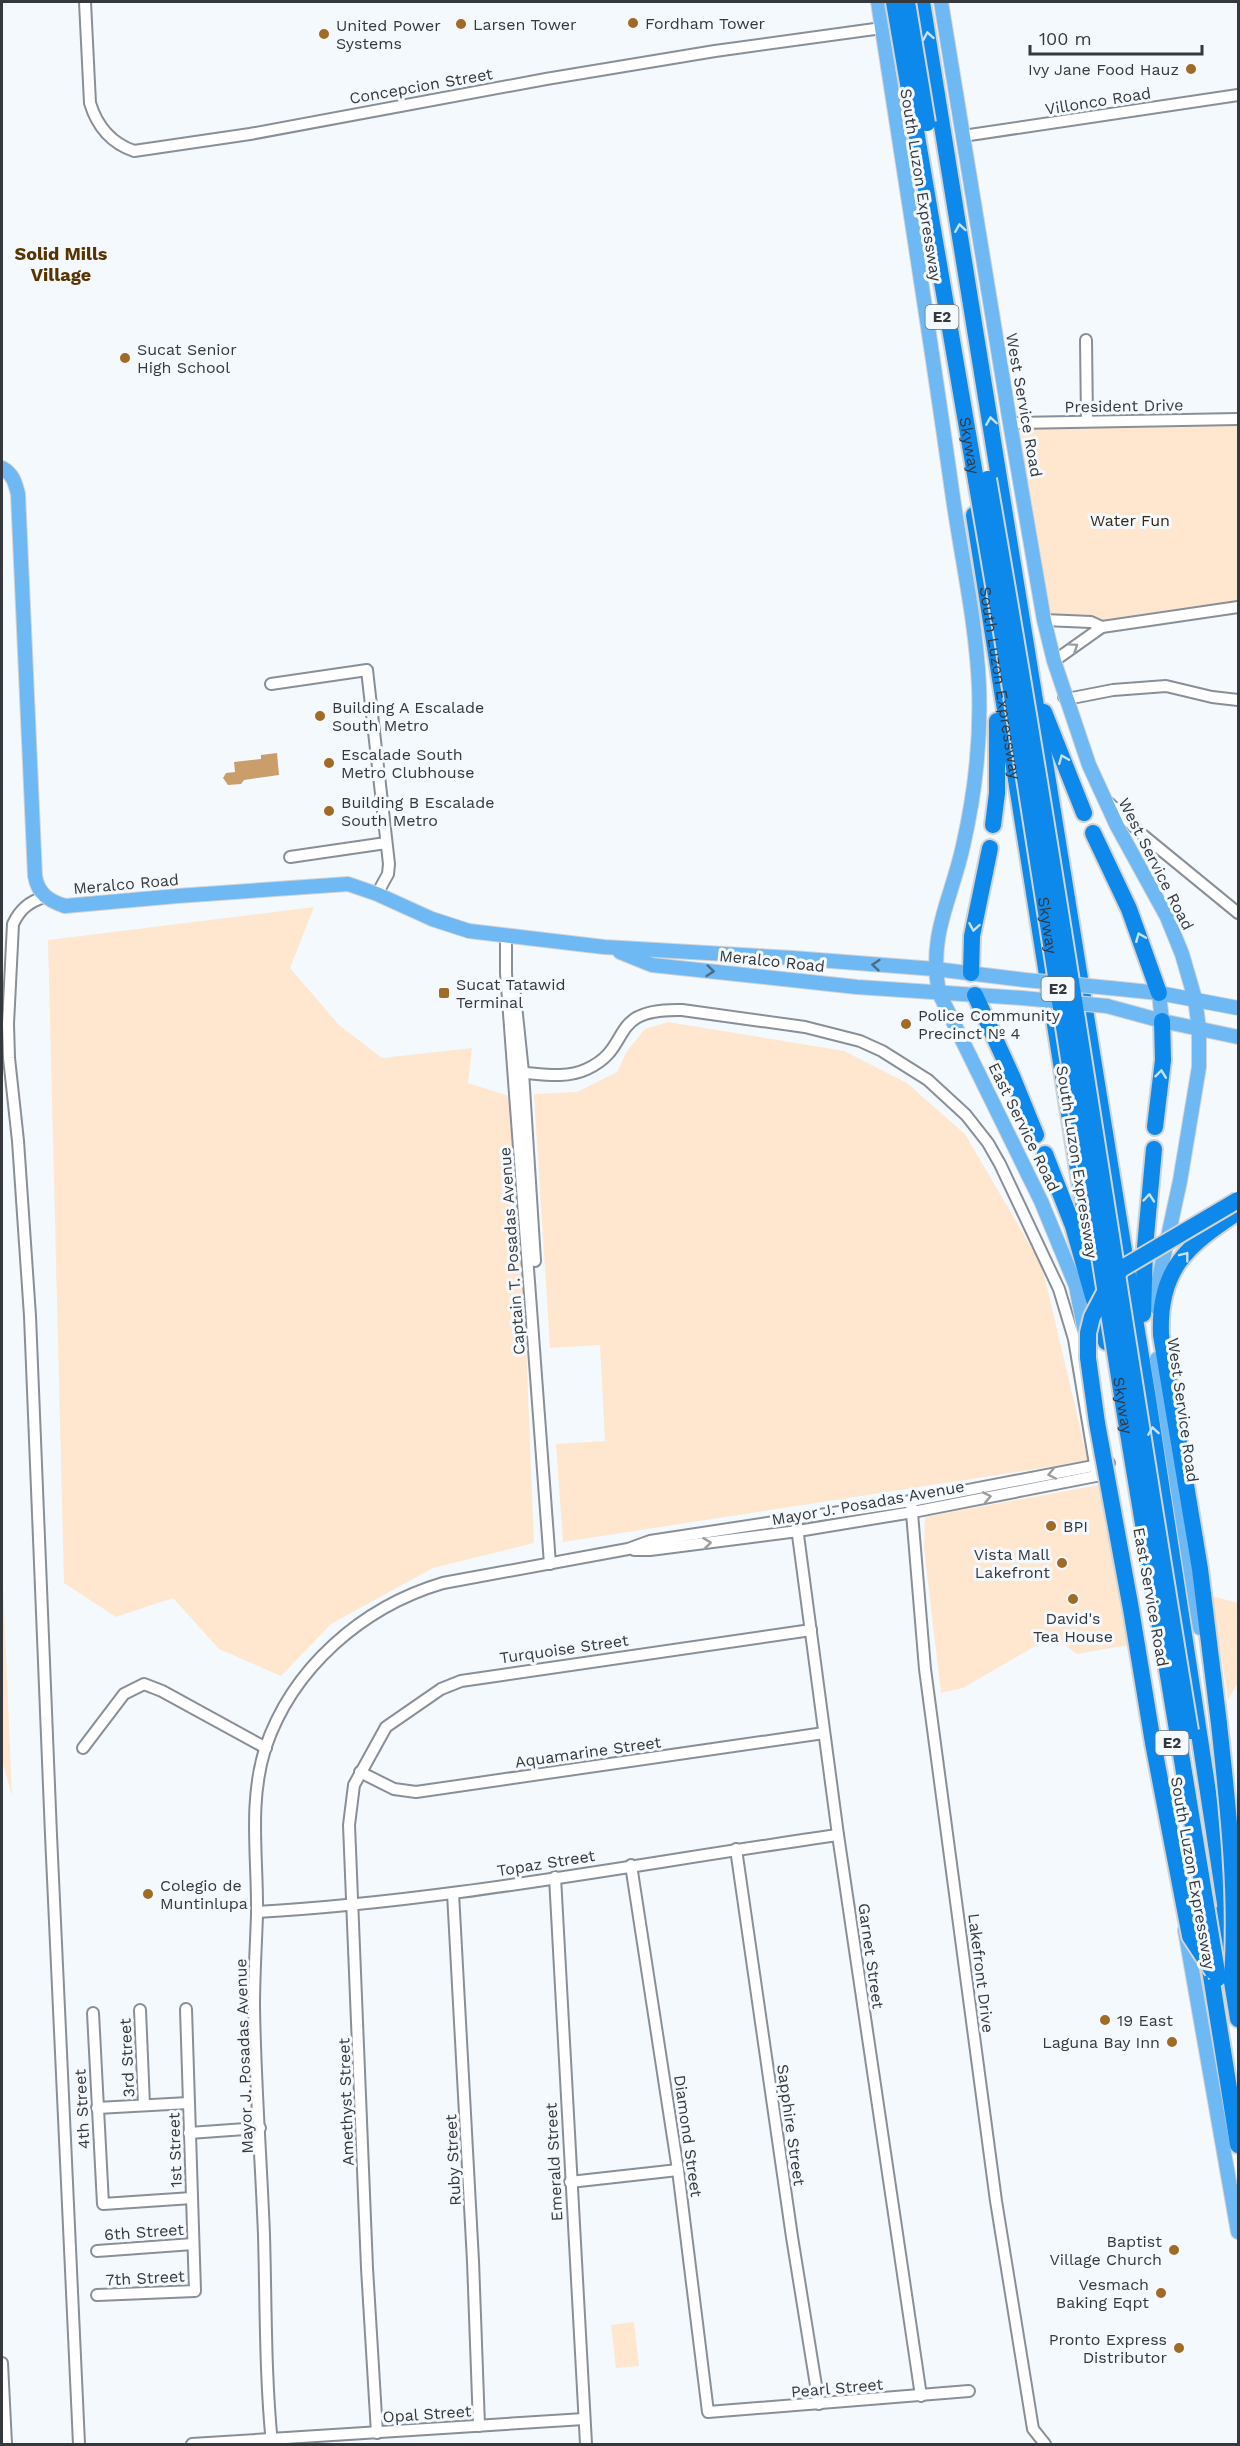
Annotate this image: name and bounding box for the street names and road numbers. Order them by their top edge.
street label: Concepcion Street [348,64,494,108]
street label: Villonco Road [1044,83,1152,119]
street label: South Luzon Expressway [896,87,946,284]
road number: E2 [926,305,958,329]
street label: West Service Road [1002,331,1046,479]
street label: President Drive [1064,395,1184,417]
street label: Skyway [956,416,984,476]
street label: South Luzon Expressway [976,585,1025,782]
street label: West Service Road [1114,795,1198,933]
street label: Meralco Road [72,870,180,898]
street label: Skyway [1034,895,1062,956]
street label: Meralco Road [718,946,826,976]
road number: E2 [1042,977,1074,1001]
street label: East Service Road [985,1059,1063,1195]
street label: South Luzon Expressway [1052,1064,1102,1261]
street label: Captain T. Posadas Avenue [495,1146,529,1356]
street label: West Service Road [1163,1336,1203,1484]
street label: Skyway [1110,1375,1138,1436]
street label: Mayor J. Posadas Avenue [770,1477,966,1529]
street label: East Service Road [1129,1526,1173,1668]
street label: Turquoise Street [498,1631,630,1667]
road number: E2 [1156,1731,1188,1755]
street label: Aquamarine Street [514,1732,663,1772]
street label: South Luzon Expressway [1167,1775,1219,1971]
street label: Topaz Street [496,1846,597,1880]
street label: Garnet Street [854,1902,888,2010]
street label: Lakefront Drive [964,1912,998,2034]
street label: Mayor J. Posadas Avenue [231,1958,257,2154]
street label: 3rd Street [115,2018,139,2098]
street label: Amethyst Street [334,2037,358,2166]
street label: Sapphire Street [773,2063,809,2187]
street label: 4th Street [70,2068,94,2149]
street label: Diamond Street [670,2074,706,2199]
street label: Emerald Street [541,2102,567,2222]
street label: 1st Street [164,2112,186,2188]
street label: Ruby Street [441,2113,465,2206]
street label: 6th Street [103,2220,185,2244]
street label: 7th Street [105,2266,185,2290]
street label: Pearl Street [790,2374,884,2401]
street label: Opal Street [382,2401,472,2427]

